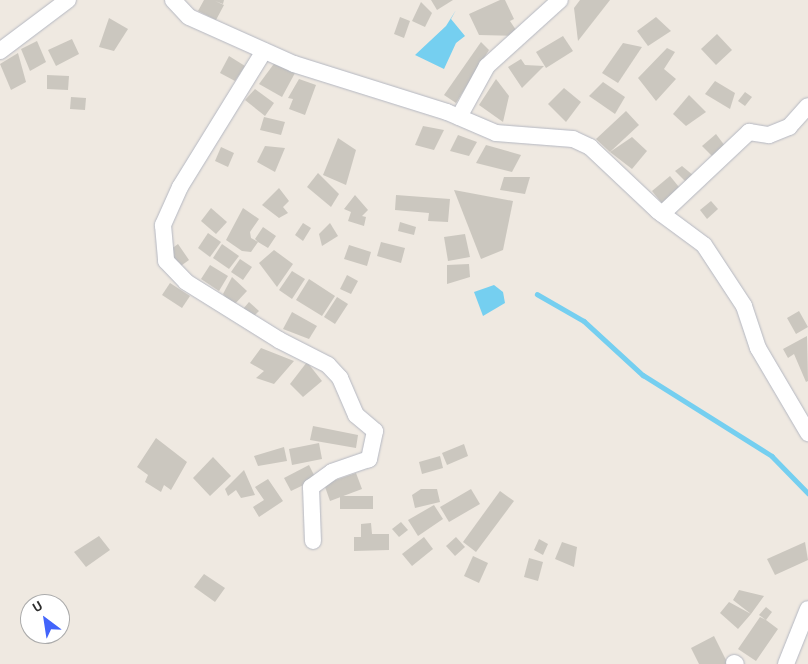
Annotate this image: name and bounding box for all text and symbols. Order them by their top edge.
north arrow [20,594,70,644]
text: U [30,599,45,615]

